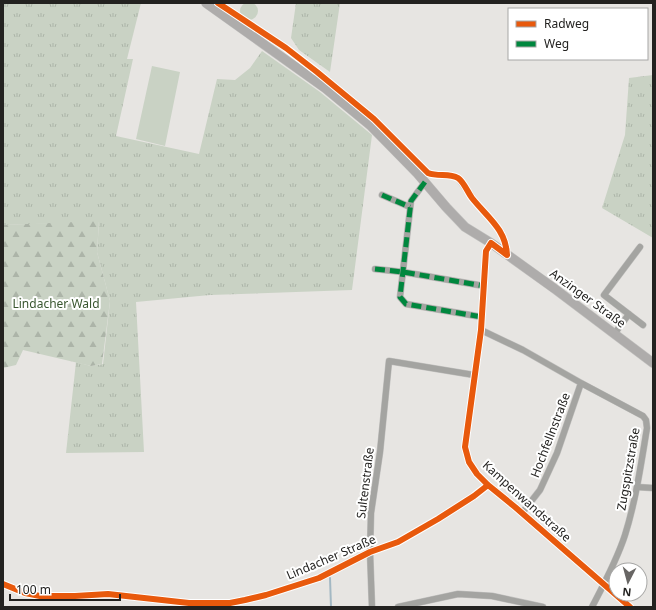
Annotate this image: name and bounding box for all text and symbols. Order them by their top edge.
legend [508,8,648,60]
text: Radweg [544,15,589,32]
text: Weg [544,35,569,52]
street label: Anzinger Straße [547,265,630,332]
park label: Lindacher Wald [12,295,100,312]
street label: Hochfellnstraße [526,390,574,480]
street label: Zugspitzstraße [612,426,644,512]
street label: Sultenstraße [352,446,378,520]
street label: Kampenwandstraße [479,457,575,546]
street label: Lindacher Straße [284,530,379,584]
north arrow [608,562,648,602]
scale bar [10,576,120,602]
text: 100 m [16,581,51,598]
text: N [622,585,632,600]

